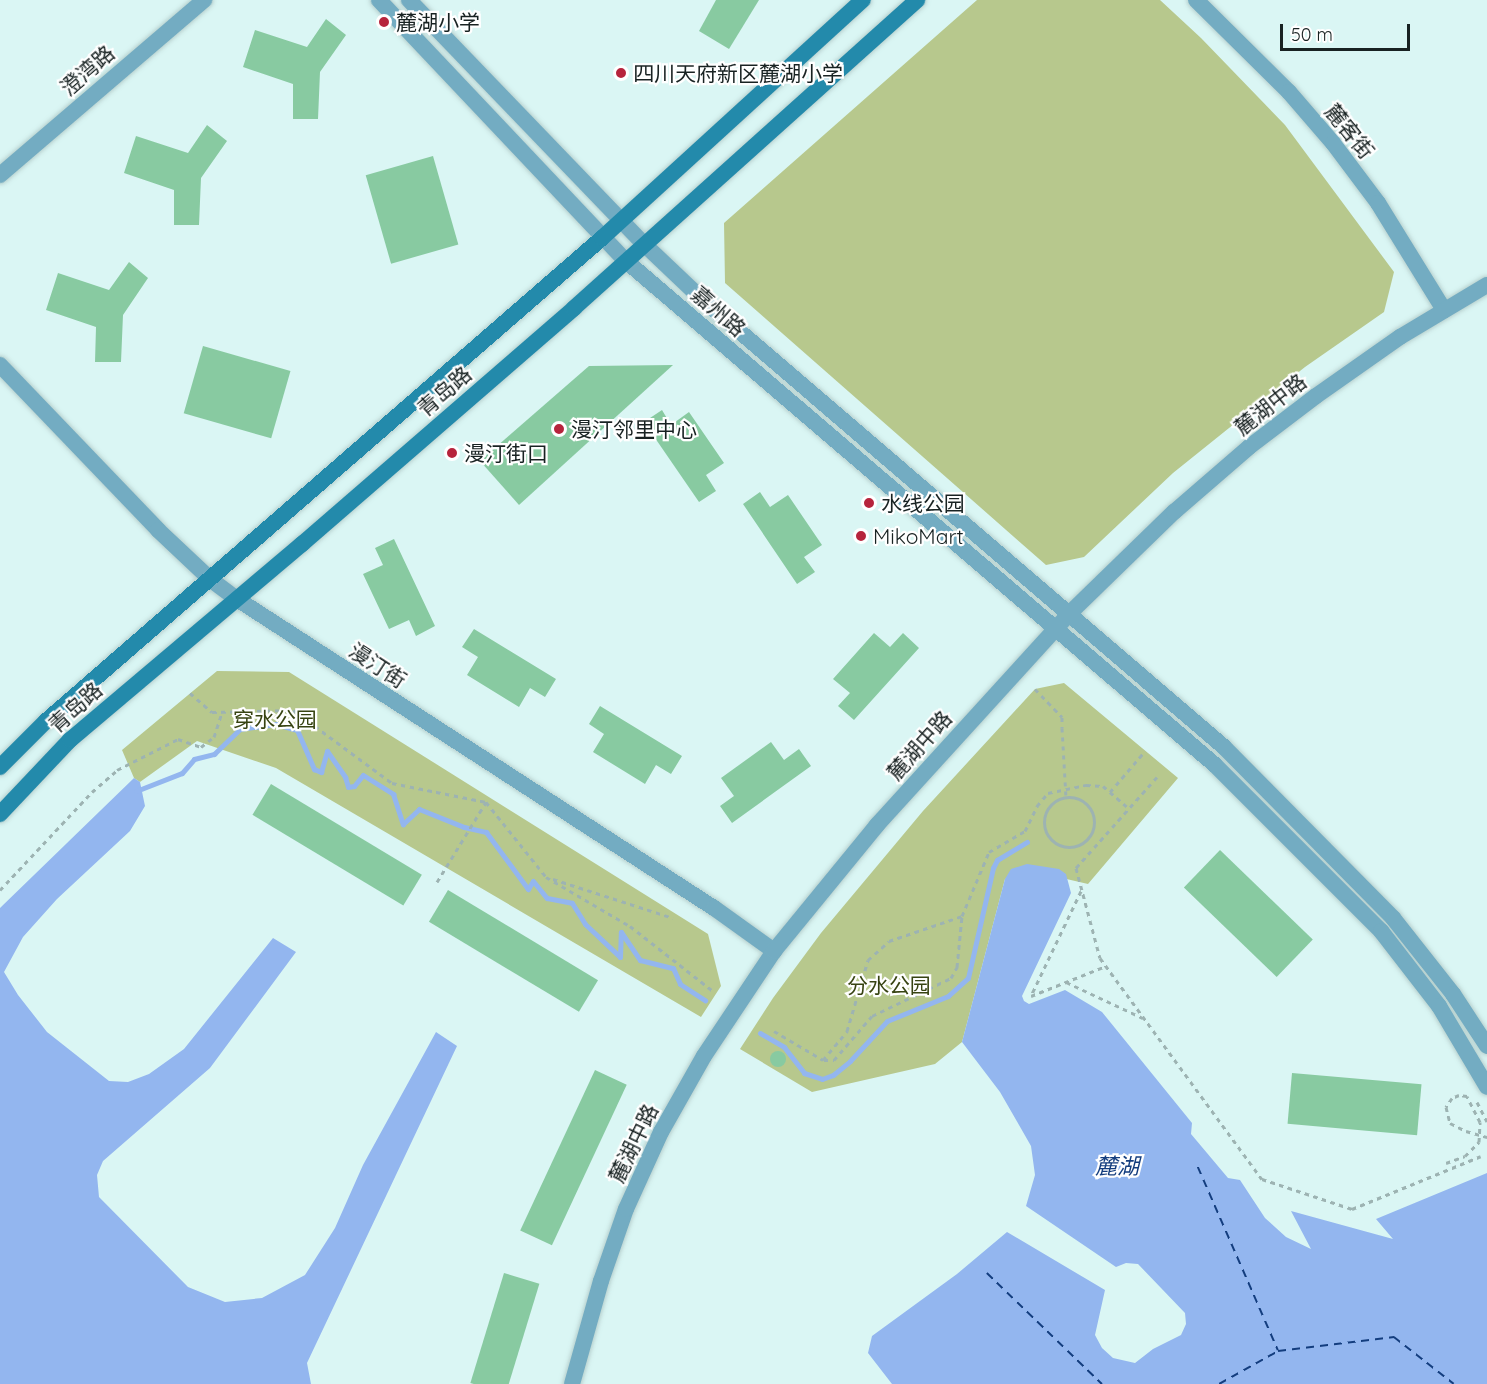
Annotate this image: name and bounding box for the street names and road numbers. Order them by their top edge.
street label: 澄湾路 [55,40,119,100]
street label: 麓客街 [1320,99,1380,163]
street label: 嘉州路 [687,281,751,341]
street label: 青岛路 [412,361,476,421]
street label: 麓湖中路 [1229,368,1311,440]
street label: 漫汀街 [345,637,411,693]
street label: 青岛路 [43,677,107,737]
street label: 麓湖中路 [882,705,956,785]
street label: 麓湖中路 [603,1100,663,1186]

